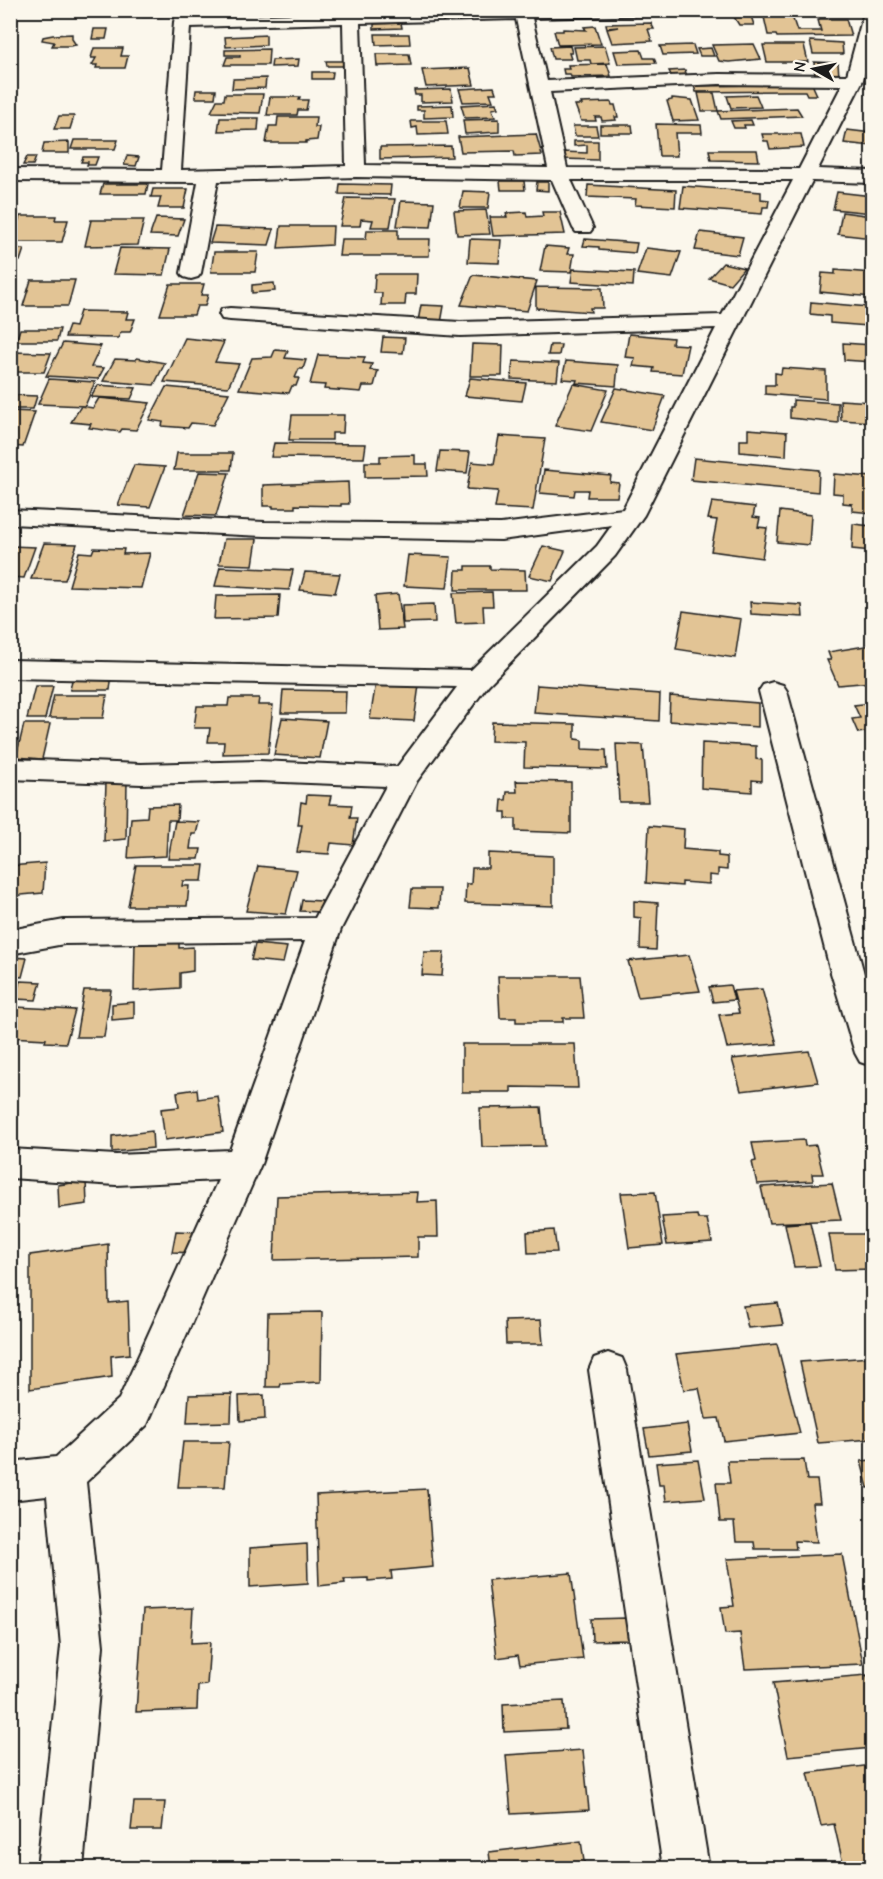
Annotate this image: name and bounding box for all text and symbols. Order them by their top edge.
north arrow [784,39,844,99]
text: N [790,60,810,73]

